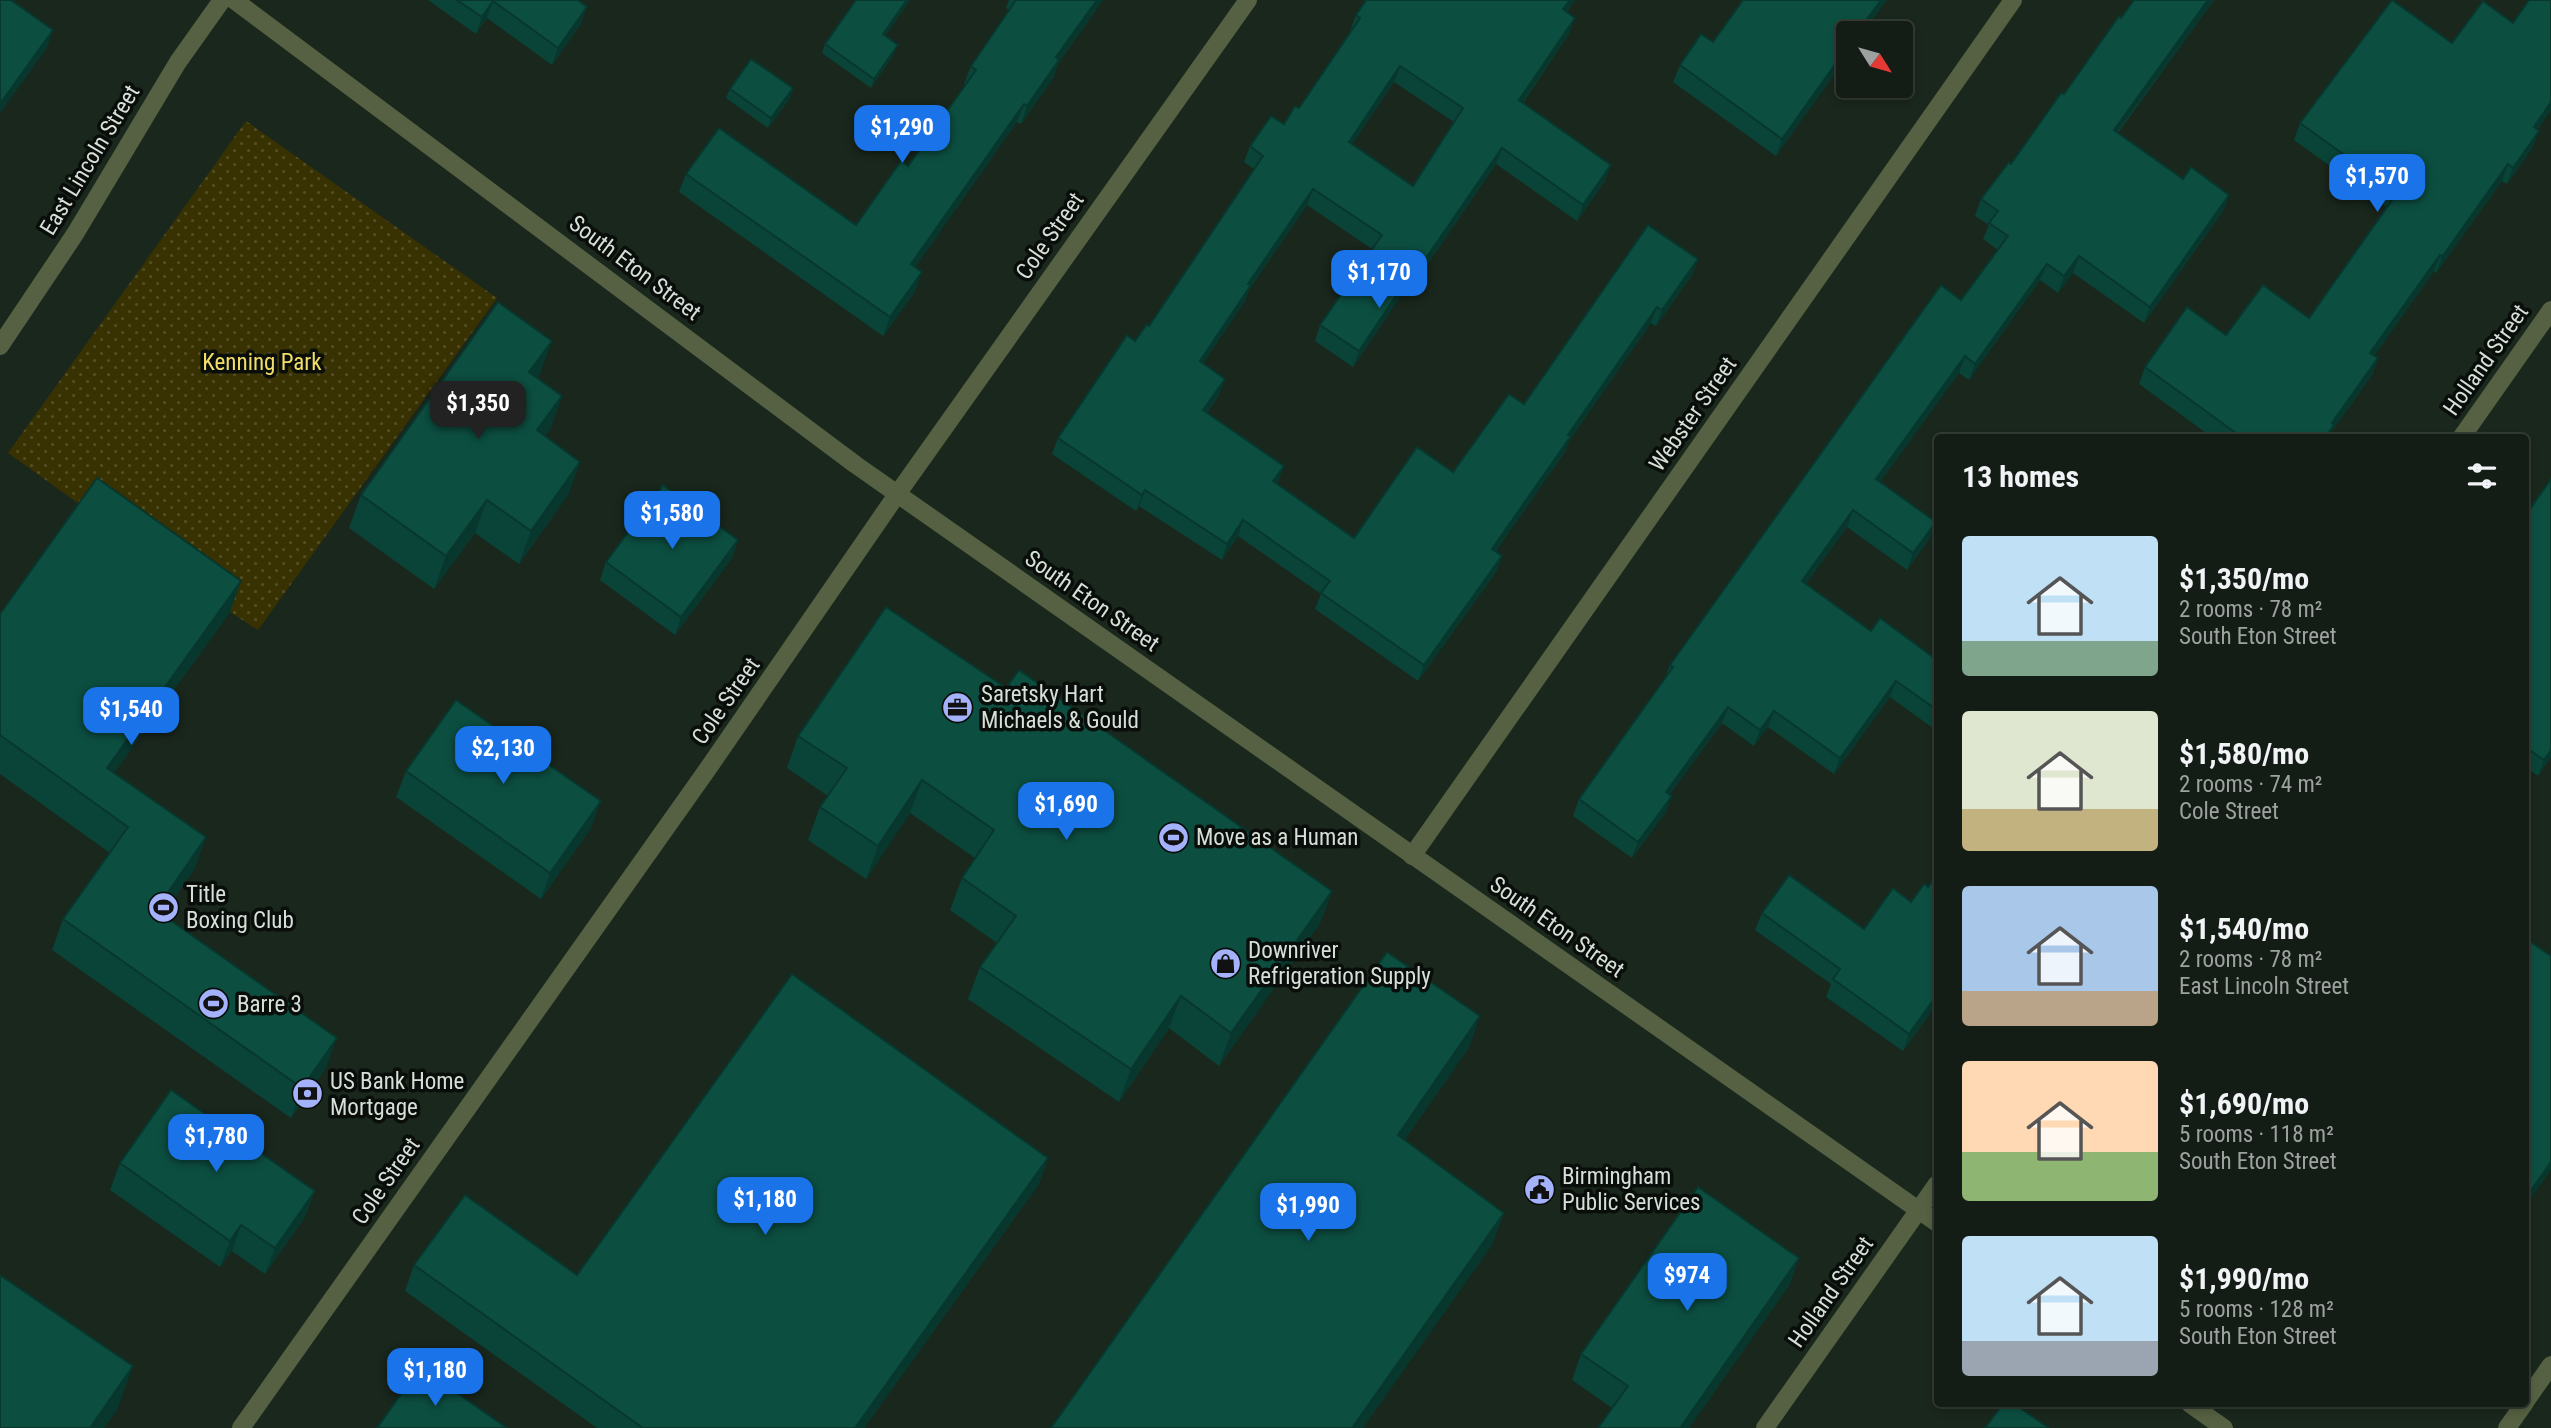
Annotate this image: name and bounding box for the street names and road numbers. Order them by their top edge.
street label: East Lincoln Street [35,80,145,240]
street label: Cole Street [1010,187,1090,285]
street label: South Eton Street [564,210,706,326]
street label: Holland Street [2438,299,2534,421]
street label: Webster Street [1644,352,1742,476]
street label: South Eton Street [1020,545,1164,657]
street label: Cole Street [686,652,766,750]
street label: South Eton Street [1485,871,1629,983]
street label: Cole Street [346,1132,426,1230]
street label: Holland Street [1783,1231,1879,1353]

